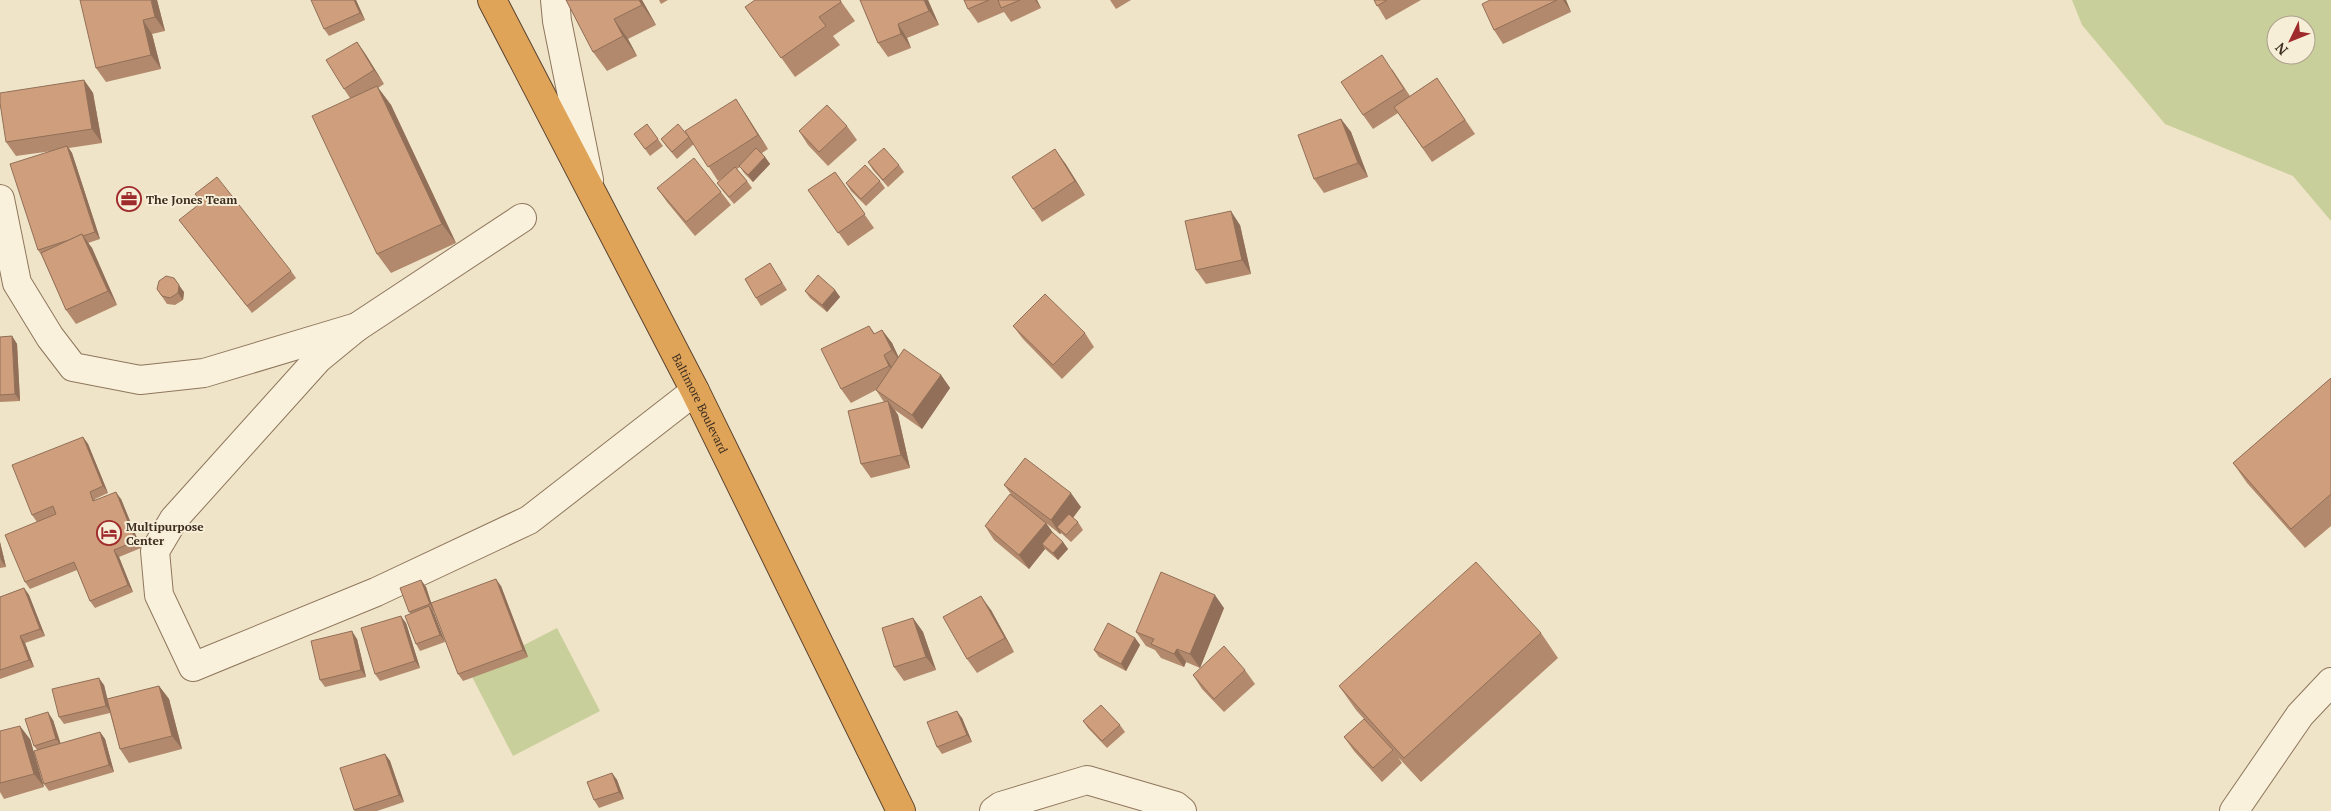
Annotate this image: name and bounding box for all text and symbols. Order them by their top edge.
north arrow [2266,15,2316,65]
text: N [2270,39,2292,60]
office icon: The Jones Team [116,186,142,212]
place label: The Jones Team [146,192,237,207]
street label: Baltimore Boulevard [669,351,732,456]
place label: Multipurpose Center [126,519,204,548]
hotel icon: Multipurpose Center [96,520,122,546]

